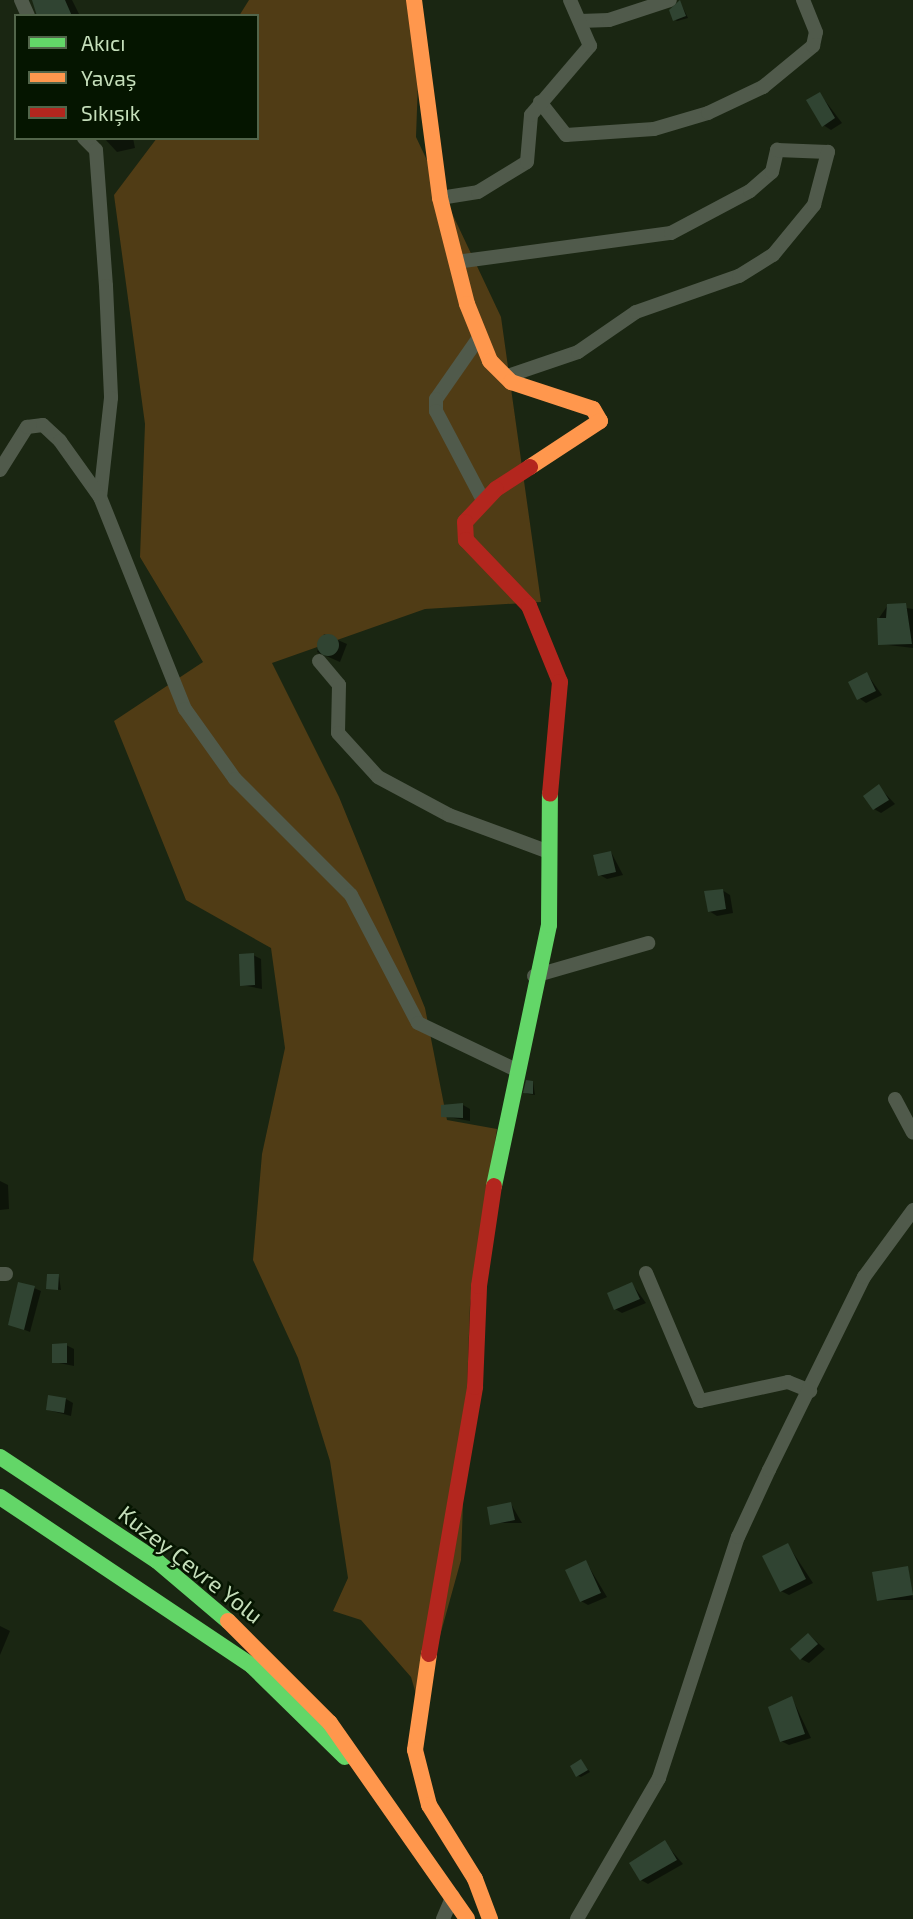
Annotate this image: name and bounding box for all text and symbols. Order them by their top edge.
legend [14,14,259,140]
text: Akıcı [81,30,125,55]
text: Yavaş [81,65,137,90]
text: Sıkışık [81,100,141,125]
street label: Kuzey Çevre Yolu [113,1499,269,1629]

